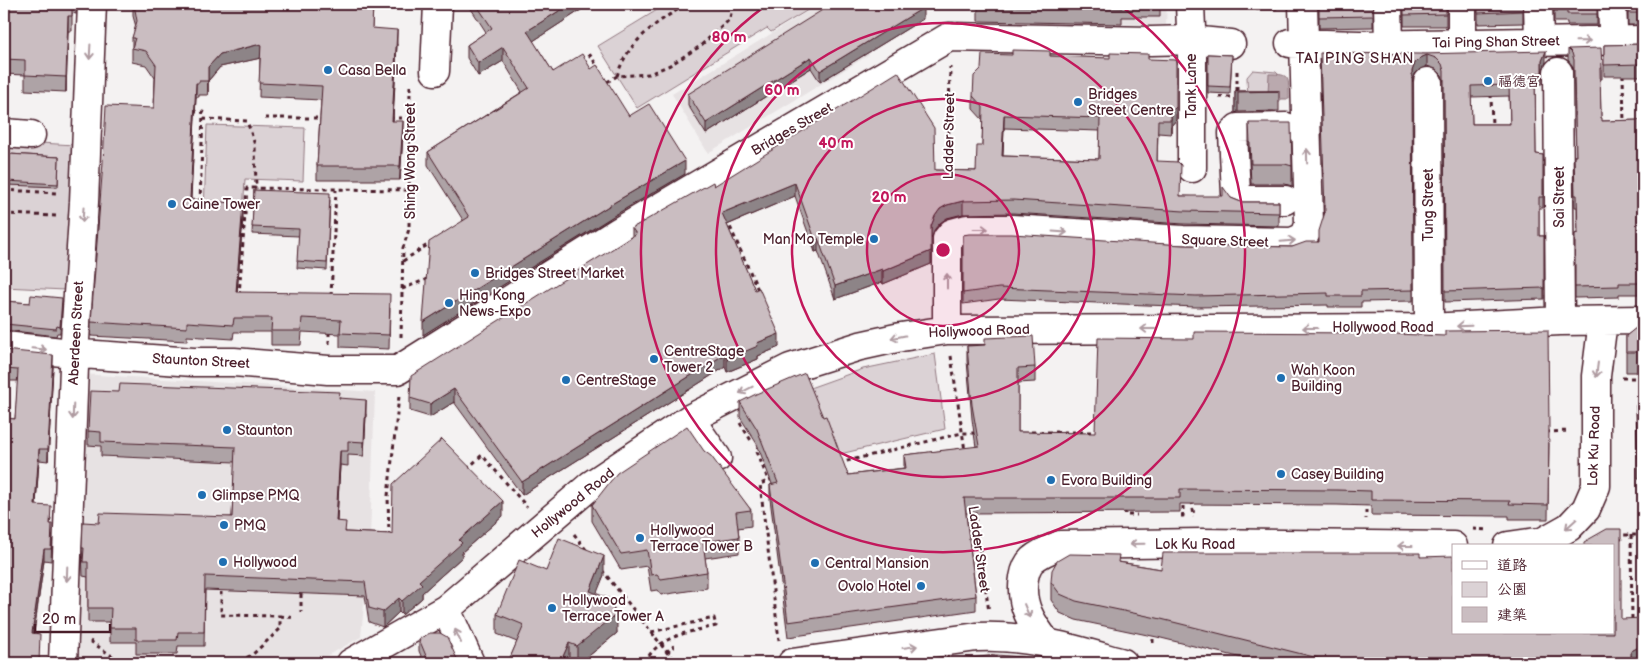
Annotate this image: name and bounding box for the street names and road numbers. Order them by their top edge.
street label: Tai Ping Shan Street [1432,32,1561,52]
street label: Tank Lane [1183,53,1200,119]
street label: Ladder Street [940,92,958,180]
street label: Bridges Street [748,98,836,159]
street label: Shing Wong Street [402,102,419,219]
street label: Sai Street [1551,165,1568,228]
street label: Tung Street [1420,168,1437,242]
street label: Square Street [1181,231,1270,251]
street label: Aberdeen Street [65,280,87,385]
street label: Hollywood Road [1332,319,1434,336]
street label: Hollywood Road [928,321,1030,341]
street label: Staunton Street [152,350,251,372]
street label: Lok Ku Road [1584,406,1604,486]
street label: Hollywood Road [528,464,618,542]
street label: Ladder Street [965,505,994,594]
street label: Lok Ku Road [1155,536,1235,553]

